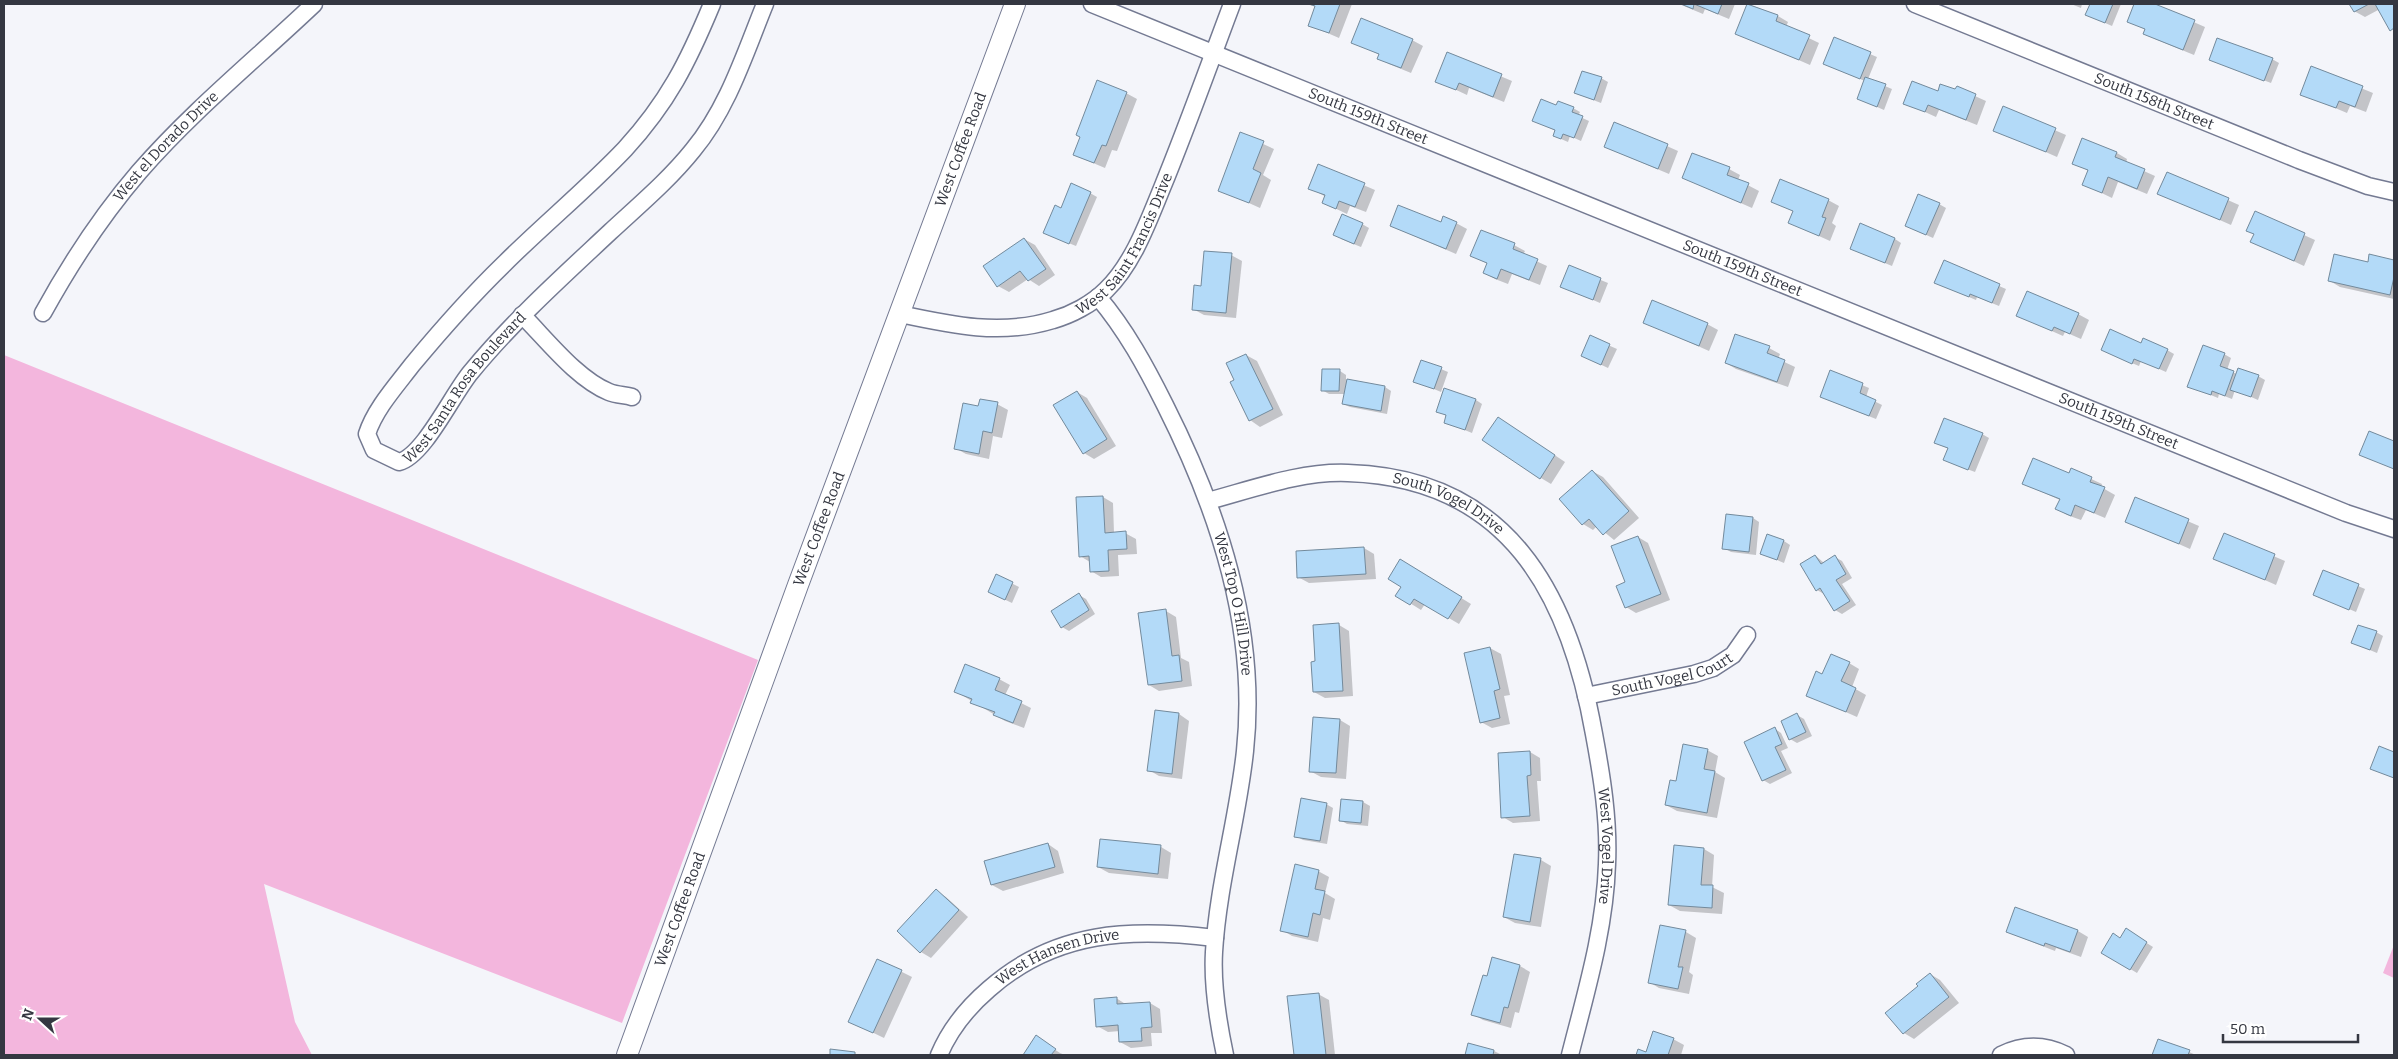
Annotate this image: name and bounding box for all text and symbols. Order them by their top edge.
street label: South 158th Street [2092,69,2217,134]
street label: South 159th Street [1306,84,1431,149]
street label: West el Dorado Drive [110,87,222,205]
street label: West Coffee Road [931,90,990,209]
street label: West Saint Francis Drive [1072,170,1176,319]
street label: South 159th Street [1680,236,1805,300]
street label: West Santa Rosa Boulevard [399,308,530,467]
street label: South 159th Street [2056,388,2181,453]
street label: West Coffee Road [789,469,849,589]
street label: South Vogel Drive [1391,469,1508,538]
street label: West Top O Hill Drive [1210,530,1256,676]
street label: South Vogel Court [1610,648,1736,700]
street label: West Vogel Drive [1594,787,1616,905]
street label: West Coffee Road [651,849,709,969]
street label: West Hansen Drive [992,926,1120,989]
north arrow [15,994,65,1044]
text: N [18,1006,38,1023]
scale bar [2223,1012,2358,1044]
text: 50 m [2230,1020,2266,1038]

